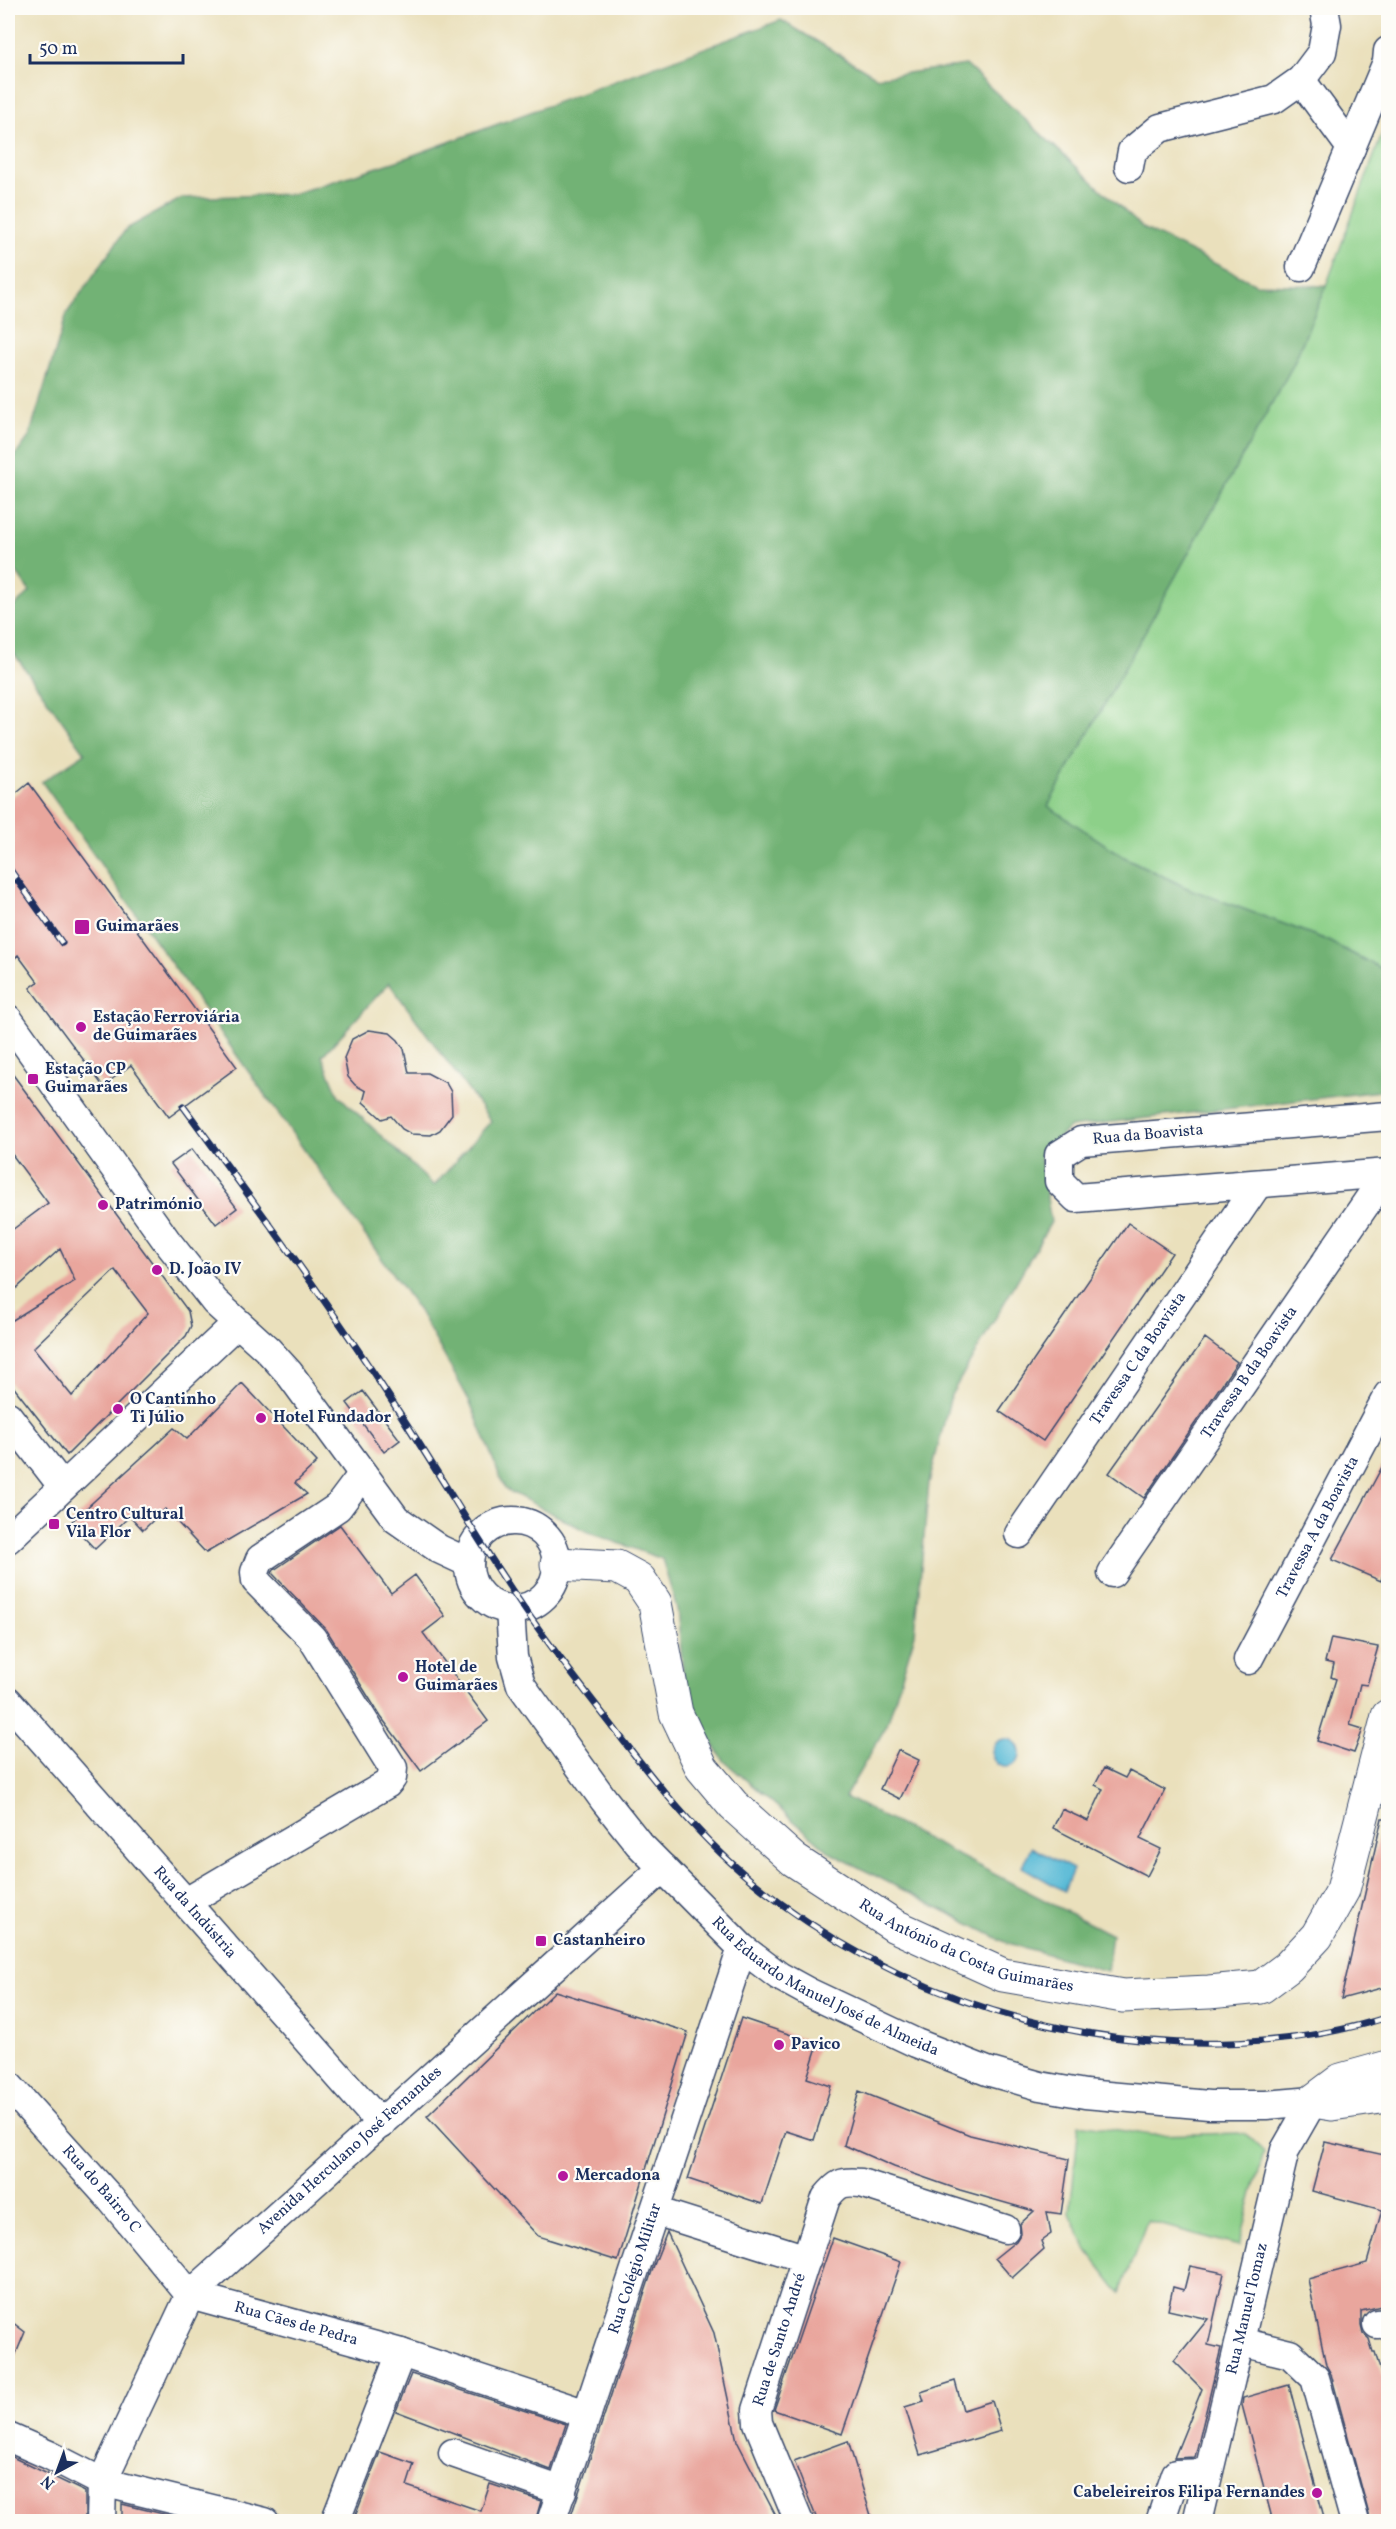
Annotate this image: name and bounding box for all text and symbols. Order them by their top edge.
scale bar [30,27,183,65]
text: 50 m [39,37,78,62]
place label: Guimarães [96,916,179,938]
marker: Guimarães [73,918,91,936]
place label: Estação Ferroviária de Guimarães [93,1007,240,1047]
marker: Estação Ferroviária de Guimarães [74,1020,88,1034]
place label: Estação CP Guimarães [45,1059,128,1099]
marker: Estação CP Guimarães [26,1072,40,1086]
street label: Rua da Boavista [1092,1119,1204,1151]
place label: Património [115,1194,202,1216]
marker: Património [96,1198,110,1212]
place label: D. João IV [169,1259,241,1281]
marker: D. João IV [150,1263,164,1277]
street label: Travessa C da Boavista [1085,1288,1192,1430]
street label: Travessa B da Boavista [1196,1302,1303,1444]
place label: O Cantinho Ti Júlio [130,1389,216,1429]
marker: O Cantinho Ti Júlio [111,1402,125,1416]
place label: Hotel Fundador [273,1407,392,1429]
marker: Hotel Fundador [254,1411,268,1425]
street label: Travessa A da Boavista [1271,1452,1365,1602]
place label: Centro Cultural Vila Flor [66,1504,184,1544]
marker: Centro Cultural Vila Flor [47,1517,61,1531]
place label: Hotel de Guimarães [415,1657,498,1697]
marker: Hotel de Guimarães [396,1670,410,1684]
street label: Rua da Indústria [148,1861,241,1964]
street label: Rua António da Costa Guimarães [854,1894,1075,1998]
street label: Rua Eduardo Manuel José de Almeida [706,1912,942,2062]
place label: Castanheiro [553,1930,645,1952]
marker: Castanheiro [534,1934,548,1948]
place label: Pavico [791,2034,840,2056]
marker: Pavico [772,2038,786,2052]
street label: Avenida Herculano José Fernandes [253,2061,447,2240]
street label: Rua do Bairro C [57,2141,146,2238]
place label: Mercadona [575,2165,661,2187]
marker: Mercadona [556,2169,570,2183]
street label: Rua Colégio Militar [603,2200,667,2337]
street label: Rua Manuel Tomaz [1221,2241,1274,2377]
street label: Rua de Santo André [748,2270,812,2409]
street label: Rua Cães de Pedra [232,2297,360,2352]
north arrow [27,2442,87,2502]
text: N [37,2469,60,2494]
place label: Cabeleireiros Filipa Fernandes [1073,2482,1305,2504]
marker: Cabeleireiros Filipa Fernandes [1310,2486,1324,2500]

